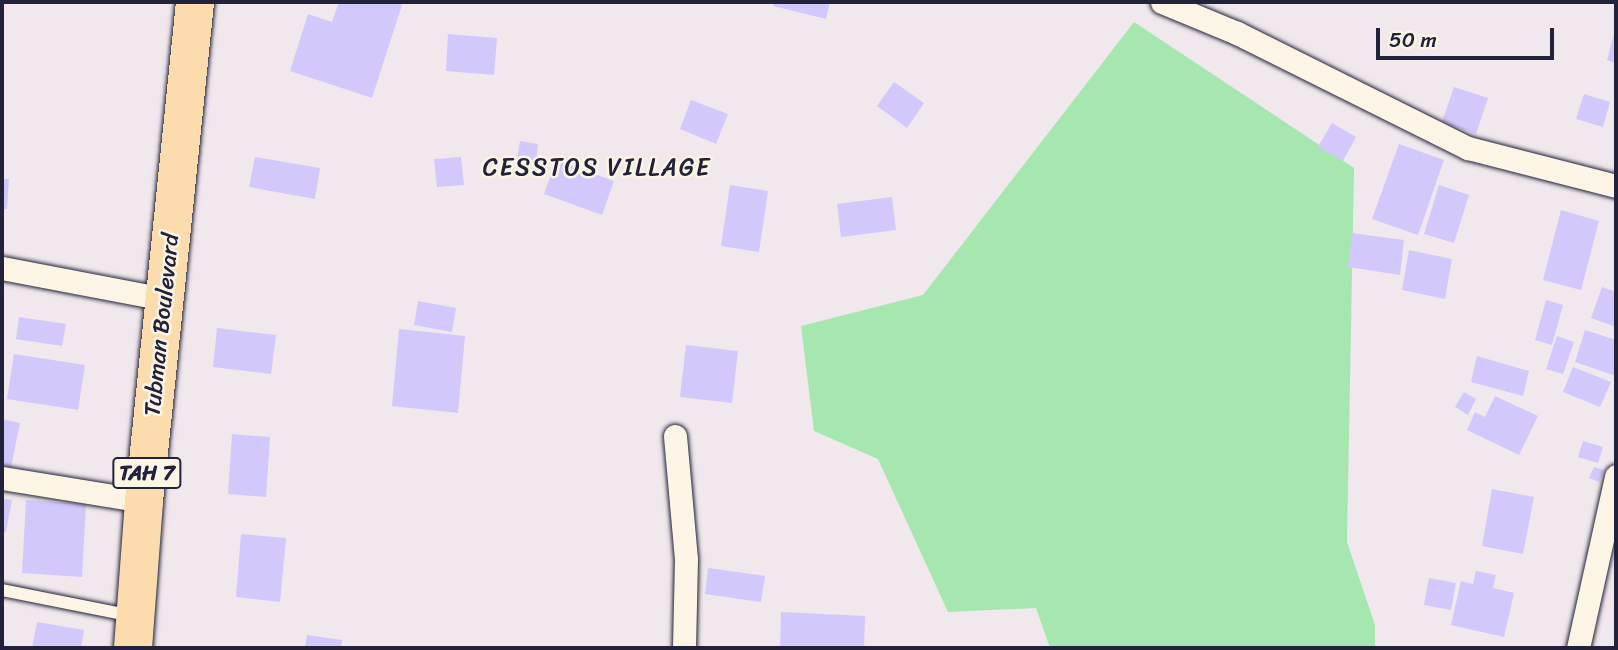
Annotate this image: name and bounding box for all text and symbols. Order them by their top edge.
scale bar [1380,14,1558,58]
text: 50 m [1389,21,1437,59]
district label: CESSTOS VILLAGE [486,154,708,182]
street label: Tubman Boulevard [139,232,185,418]
road number: TAH 7 [112,456,182,490]

